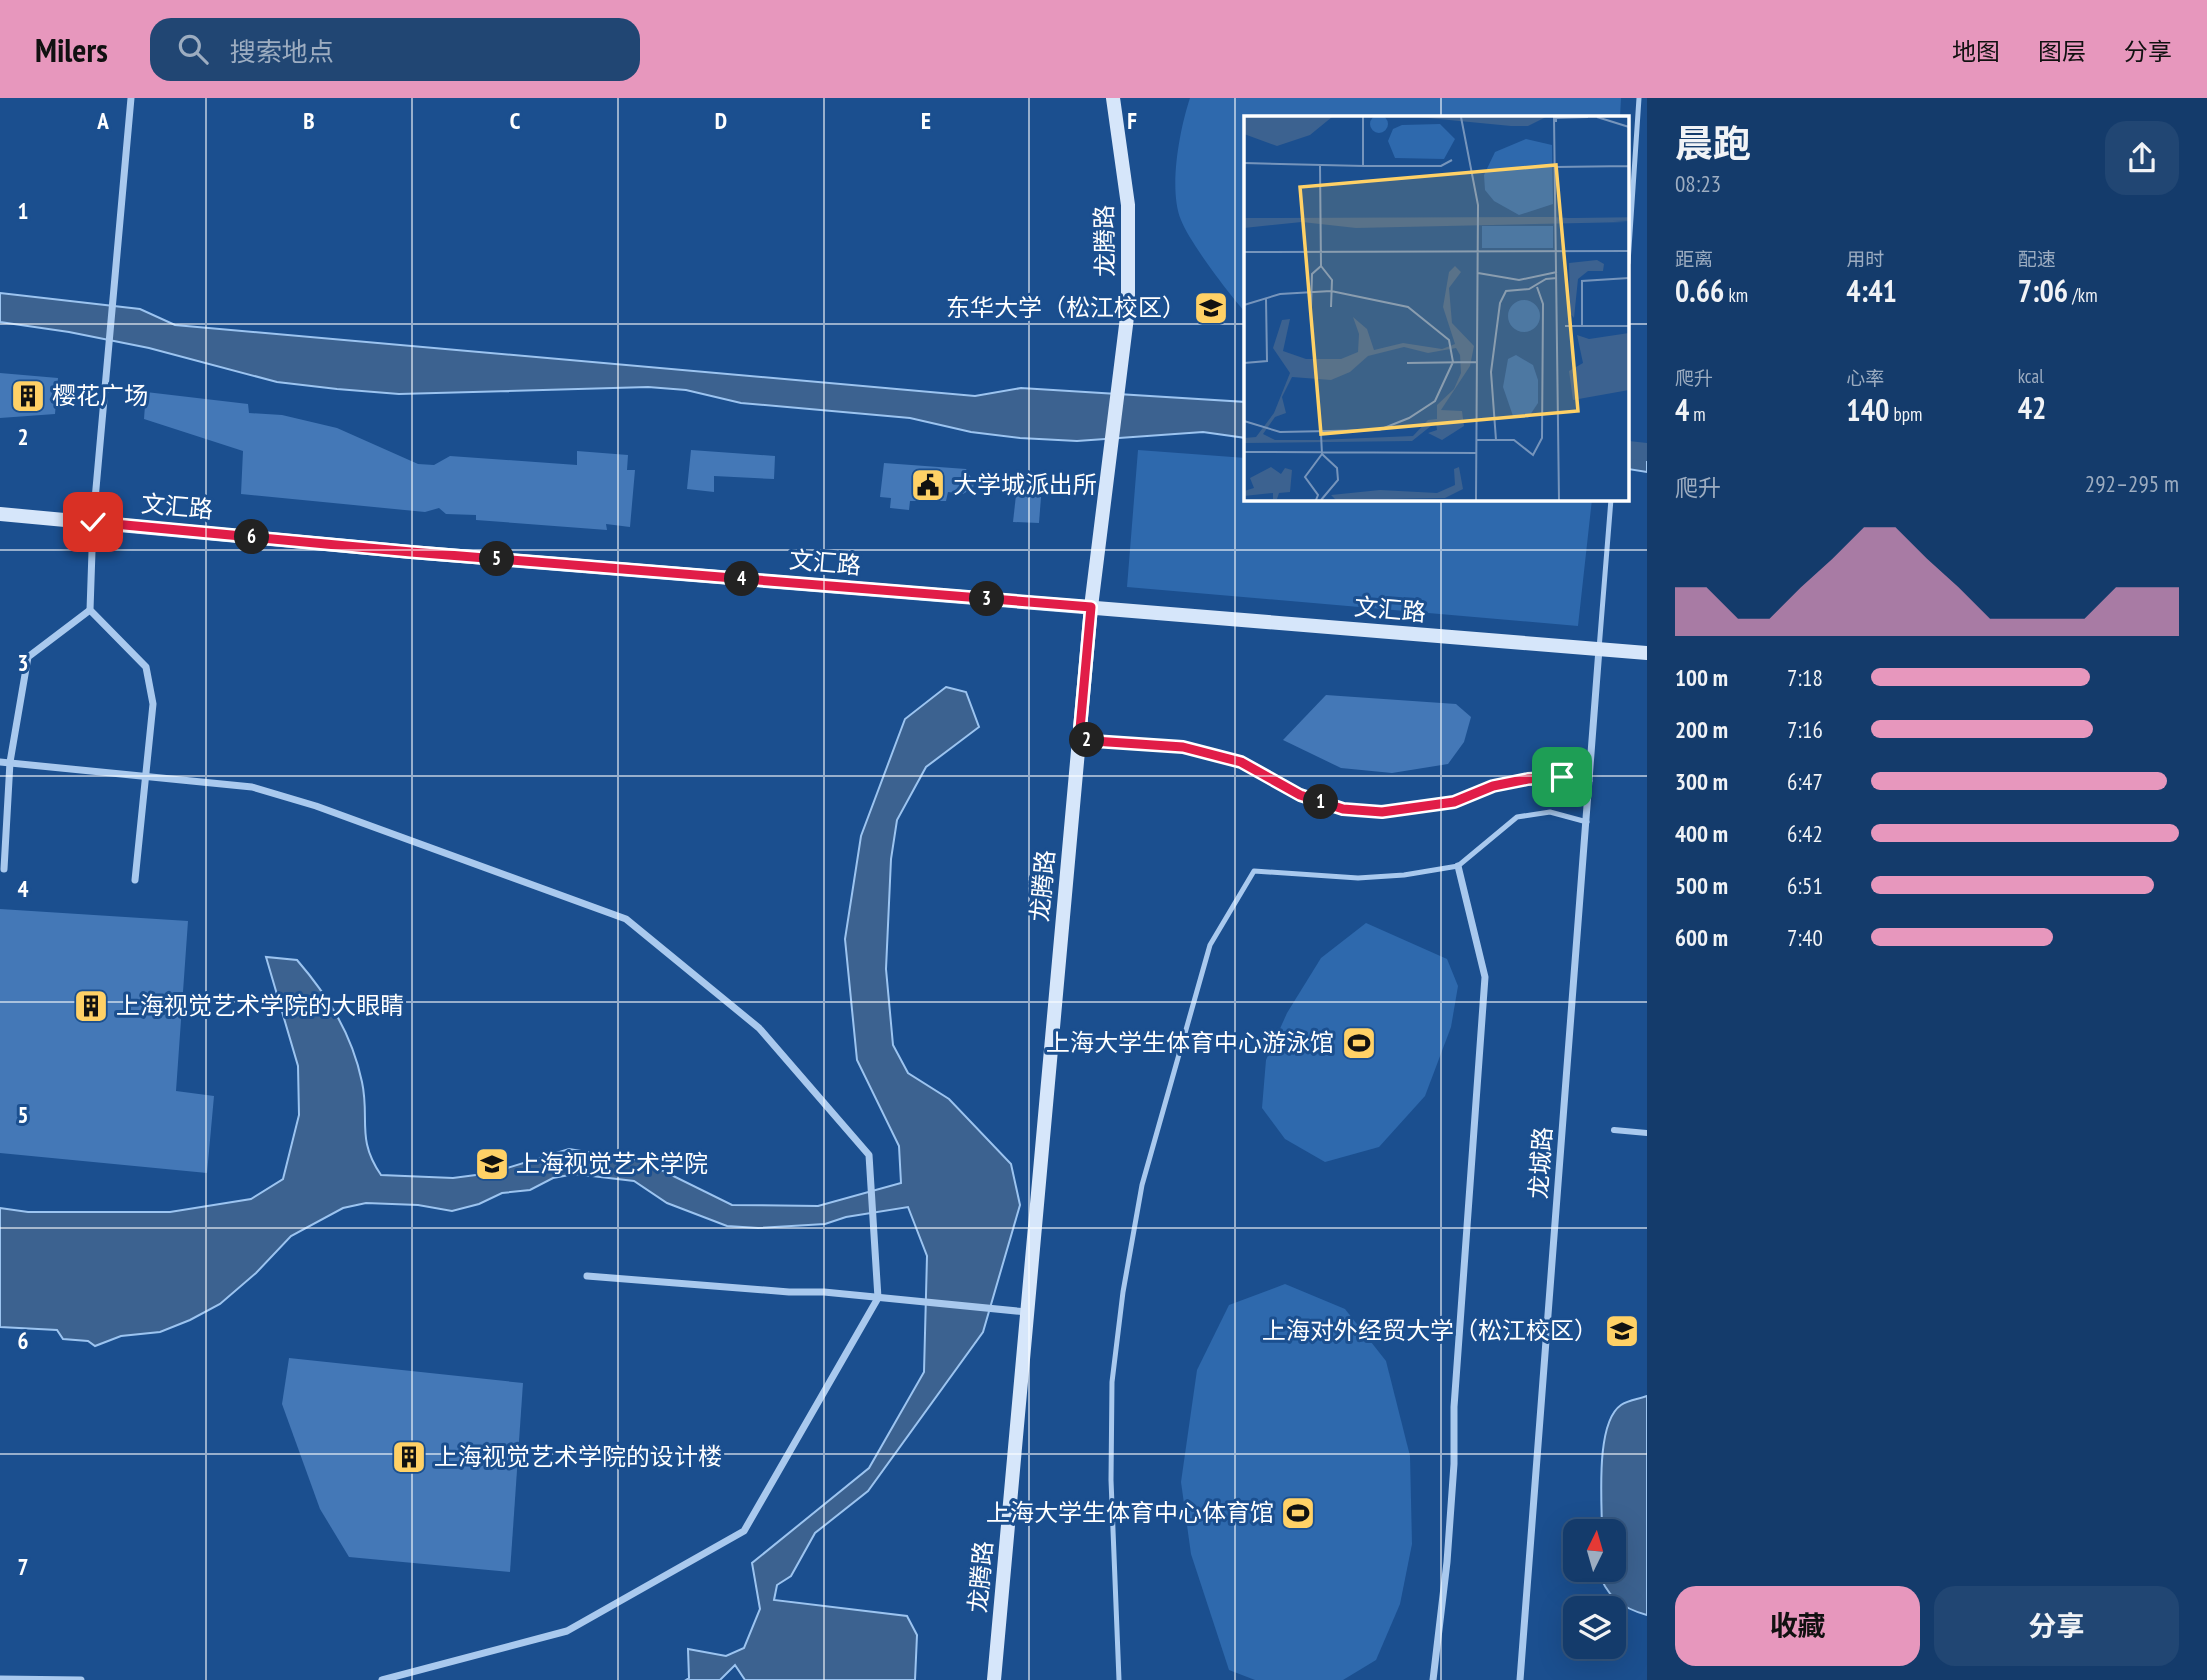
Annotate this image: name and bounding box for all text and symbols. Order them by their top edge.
search box [150,18,640,81]
text: Milers [35,28,108,71]
icon: search [174,30,212,68]
text: 搜索地点 [230,35,334,68]
text: 地图 [1952,36,2000,67]
text: 图层 [2038,36,2086,67]
text: 分享 [2124,36,2172,67]
text: A [96,106,109,135]
text: B [303,106,315,135]
text: C [510,106,521,135]
text: D [715,106,727,135]
text: E [921,106,931,135]
text: F [1127,106,1137,135]
inset map [1244,116,1630,500]
text: 晨跑 [1675,118,1751,167]
button: share [2105,121,2179,195]
text: 08:23 [1675,169,1721,198]
text: 1 [18,196,29,225]
street label: 龙腾路 [1088,205,1121,277]
text: 距离 [1675,247,1713,271]
text: 用时 [1846,247,1884,271]
text: 配速 [2018,247,2056,271]
text: 0.66 [1675,271,1724,310]
text: 4:41 [1846,271,1897,310]
text: 7:06 [2018,271,2068,310]
text: km [1724,283,1748,307]
text: /km [2068,283,2098,307]
school or university icon: 东华大学（松江校区） [1192,289,1230,327]
place label: 东华大学（松江校区） [946,292,1186,323]
text: kcal [2018,364,2044,388]
text: 爬升 [1675,366,1713,390]
text: 心率 [1846,366,1884,390]
building icon: 樱花广场 [9,377,47,415]
place label: 樱花广场 [52,380,148,411]
text: 42 [2018,388,2046,427]
text: 4 [1675,390,1689,429]
text: 140 [1846,390,1889,429]
text: m [1689,402,1706,426]
text: bpm [1889,402,1922,426]
text: 2 [18,422,29,451]
public building icon: 大学城派出所 [909,466,947,504]
place label: 大学城派出所 [953,469,1097,500]
text: 292–295 m [2085,469,2179,498]
text: 爬升 [1675,473,1721,502]
street label: 文汇路 [140,488,214,525]
pin [63,492,123,552]
icon: check [74,503,112,541]
pin: 6 [234,520,270,555]
text: 6 [247,524,256,548]
pin: 5 [480,542,514,576]
street label: 文汇路 [788,544,862,581]
text: 5 [492,546,501,570]
pin: 4 [724,561,760,596]
text: 4 [737,566,746,590]
pin: 3 [970,582,1004,616]
text: 3 [982,586,991,610]
street label: 文汇路 [1353,591,1427,628]
text: 3 [18,648,29,677]
text: 100 m [1675,663,1728,692]
text: 7:18 [1787,663,1823,692]
text: 200 m [1675,715,1728,744]
text: 7:16 [1787,715,1823,744]
pin: 2 [1070,722,1104,758]
text: 2 [1082,727,1091,751]
pin [1532,747,1592,807]
icon: arrive [1543,758,1581,796]
text: 300 m [1675,767,1728,796]
text: 6:47 [1787,767,1823,796]
pin: 1 [1304,784,1338,820]
text: 1 [1316,789,1325,813]
text: 400 m [1675,819,1728,848]
text: 6:42 [1787,819,1823,848]
street label: 龙腾路 [1024,849,1061,923]
text: 500 m [1675,871,1728,900]
text: 6:51 [1787,871,1823,900]
text: 4 [18,874,29,903]
text: 600 m [1675,923,1728,952]
text: 7:40 [1787,923,1823,952]
building icon: 上海视觉艺术学院的大眼睛 [72,987,110,1025]
place label: 上海视觉艺术学院的大眼睛 [116,990,404,1021]
sports icon: 上海大学生体育中心游泳馆 [1340,1024,1378,1062]
place label: 上海大学生体育中心游泳馆 [1046,1027,1334,1058]
text: 5 [18,1100,29,1129]
street label: 龙城路 [1523,1126,1558,1200]
school or university icon: 上海视觉艺术学院 [473,1145,511,1183]
place label: 上海视觉艺术学院 [516,1148,708,1179]
school or university icon: 上海对外经贸大学（松江校区） [1603,1312,1641,1350]
place label: 上海对外经贸大学（松江校区） [1262,1315,1598,1346]
text: 6 [18,1326,29,1355]
building icon: 上海视觉艺术学院的设计楼 [390,1438,428,1476]
place label: 上海视觉艺术学院的设计楼 [434,1441,722,1472]
sports icon: 上海大学生体育中心体育馆 [1279,1494,1317,1532]
place label: 上海大学生体育中心体育馆 [986,1497,1274,1528]
north arrow [1563,1519,1626,1582]
map controls [1563,1519,1626,1659]
street label: 龙腾路 [962,1540,999,1614]
text: 7 [18,1552,29,1581]
button: 收藏 [1675,1586,1920,1666]
button: 分享 [1934,1586,2179,1666]
button: layers [1563,1596,1626,1659]

